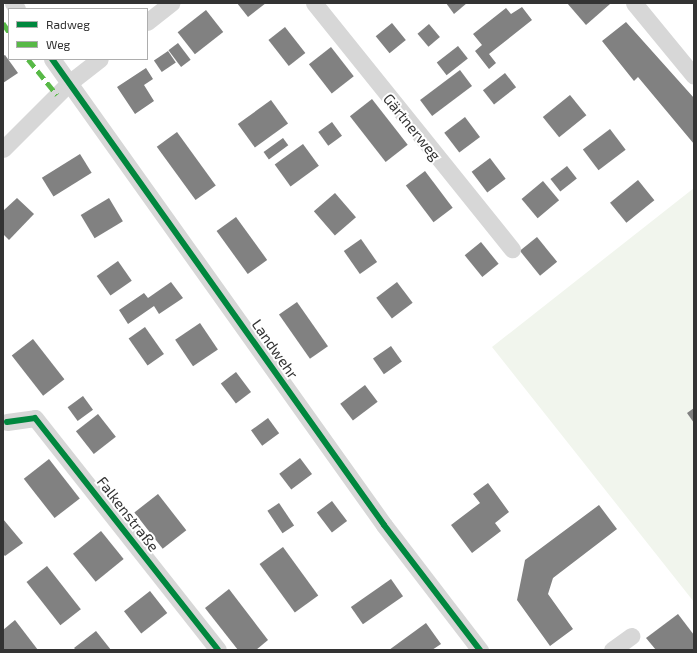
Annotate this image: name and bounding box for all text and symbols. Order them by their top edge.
legend [8,8,148,60]
text: Radweg [46,17,90,31]
text: Weg [46,37,70,51]
street label: Gärtnerweg [380,90,444,164]
street label: Landwehr [248,316,302,382]
street label: Falkenstraße [93,473,163,555]

